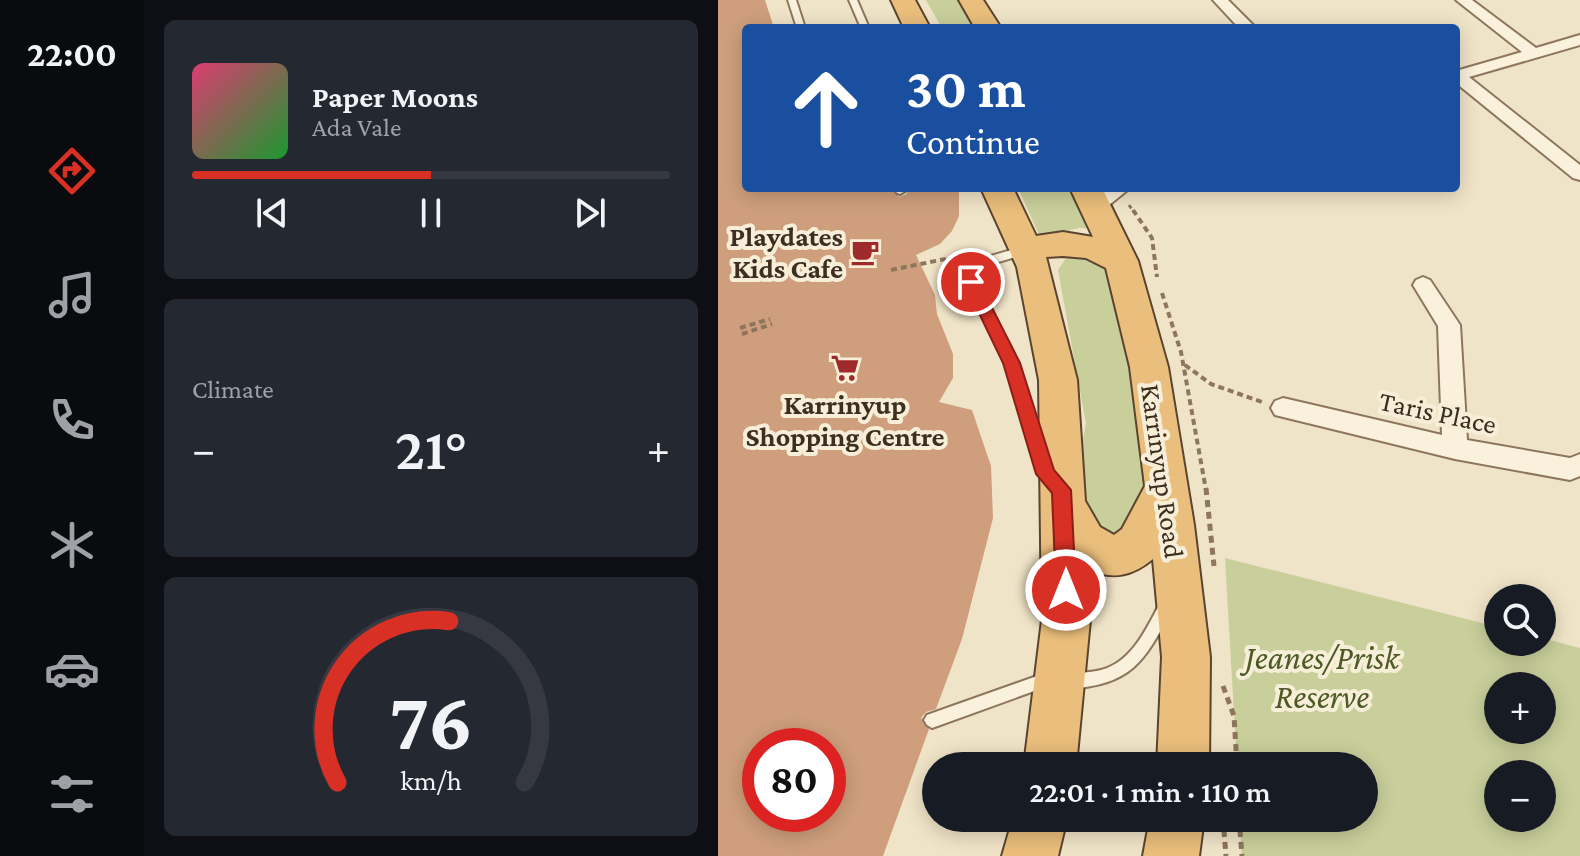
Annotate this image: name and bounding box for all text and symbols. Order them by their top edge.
text: 22:00 [27,34,117,74]
icon: ahead [774,56,878,160]
text: 30 m [906,57,1026,119]
text: Paper Moons [312,80,478,113]
text: Ada Vale [312,113,401,142]
text: Continue [906,122,1040,162]
icon: directions [44,143,100,199]
icon: previous [250,191,294,235]
icon: pause [409,191,453,235]
icon: next [568,191,612,235]
place label: Playdates Kids Cafe [730,221,843,284]
cafe icon: Playdates Kids Cafe [850,237,880,267]
pin [937,248,1005,316]
icon: arrive [949,260,993,304]
icon: music [44,267,100,323]
supermarket icon: Karrinyup Shopping Centre [830,353,860,383]
text: Climate [192,375,274,404]
street label: Karrinyup Road [1135,382,1190,560]
street label: Taris Place [1377,385,1499,440]
place label: Karrinyup Shopping Centre [746,389,944,452]
icon: phone [44,392,100,448]
text: 21° [395,415,467,482]
text: − [192,425,215,473]
text: + [647,425,670,473]
icon: climate [44,517,100,573]
position arrow [1024,548,1108,632]
map controls [1484,584,1556,832]
button: search [1484,584,1556,656]
park label: Jeanes/Prisk Reserve [1240,639,1401,715]
icon: car [44,641,100,697]
button: + [1484,672,1556,744]
text: 76 [389,673,473,766]
speed limit sign: 80 [742,728,846,832]
button: − [1484,760,1556,832]
text: km/h [400,764,462,796]
icon: filters [44,766,100,822]
text: 22:01 · 1 min · 110 m [1029,775,1271,808]

